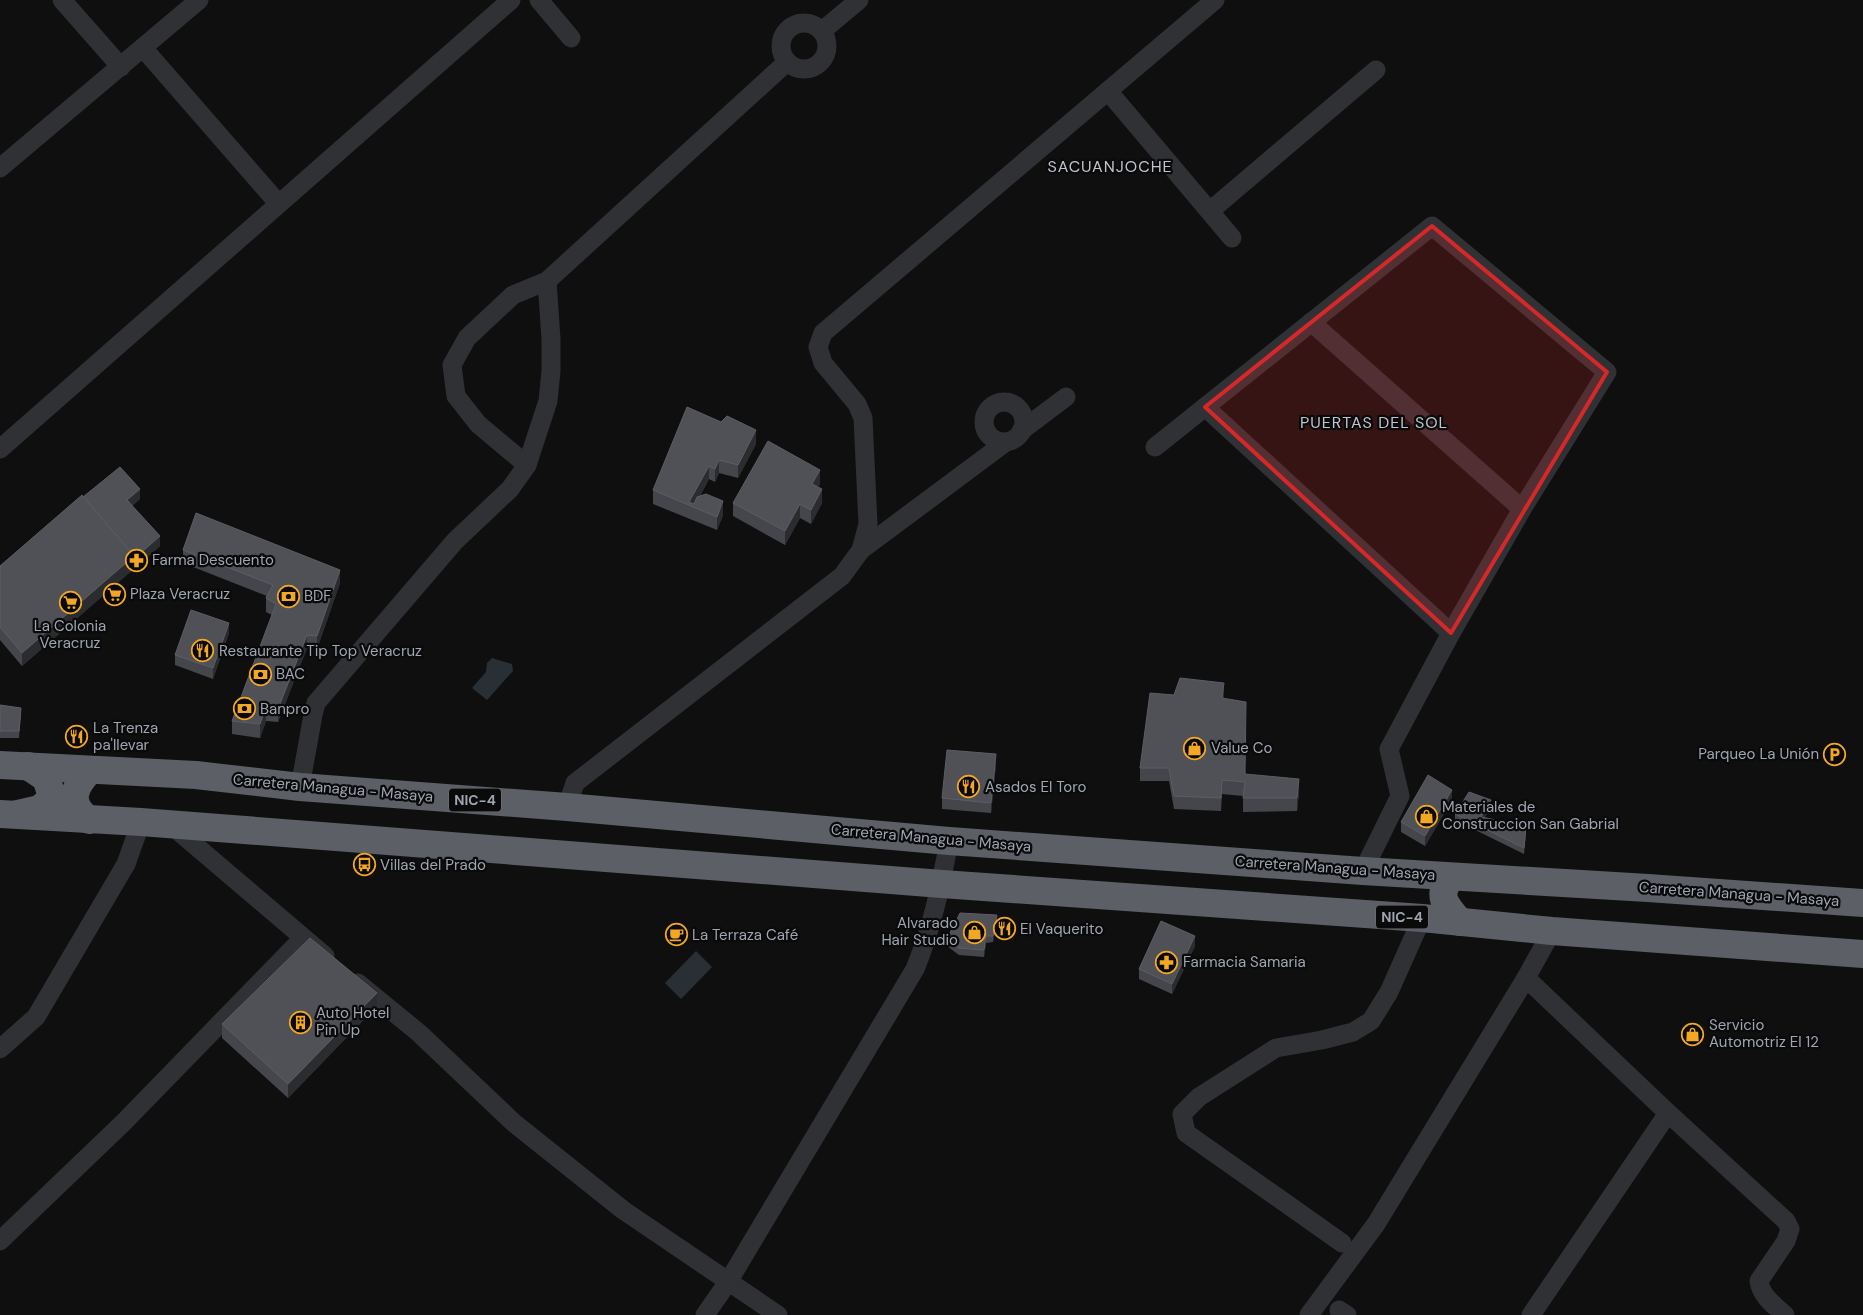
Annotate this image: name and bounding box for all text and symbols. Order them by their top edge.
district label: SACUANJOCHE [1047,156,1173,177]
district label: PUERTAS DEL SOL [1300,412,1448,433]
pharmacy icon: Farma Descuento [124,548,148,572]
place label: Farma Descuento [152,550,274,570]
supermarket icon: Plaza Veracruz [102,582,126,606]
place label: Plaza Veracruz [130,584,230,604]
bank icon: BDF [276,584,300,608]
place label: BDF [304,586,331,606]
supermarket icon: La Colonia Veracruz [58,591,82,615]
place label: La Colonia Veracruz [34,616,106,653]
restaurant icon: Restaurante Tip Top Veracruz [191,639,215,663]
place label: Restaurante Tip Top Veracruz [219,641,422,661]
bank icon: BAC [248,662,272,686]
place label: BAC [276,664,305,684]
bank icon: Banpro [232,697,256,721]
place label: Banpro [260,699,309,719]
place label: La Trenza pa'llevar [93,718,158,755]
restaurant icon: La Trenza pa'llevar [65,725,89,749]
shop icon: Value Co [1183,736,1207,760]
place label: Value Co [1211,738,1273,758]
parking icon: Parqueo La Unión [1823,742,1847,766]
place label: Parqueo La Unión [1698,744,1819,764]
street label: Carretera Managua - Masaya [232,769,434,807]
restaurant icon: Asados El Toro [957,775,981,799]
place label: Asados El Toro [985,777,1087,797]
road number: NIC-4 [449,788,501,812]
place label: Materiales de Construccion San Gabrial [1442,797,1619,834]
shop icon: Materiales de Construccion San Gabrial [1414,804,1438,828]
street label: Carretera Managua - Masaya [830,819,1032,857]
street label: Carretera Managua - Masaya [1234,851,1436,885]
bus stop icon: Villas del Prado [352,853,376,877]
place label: Villas del Prado [380,855,486,875]
street label: Carretera Managua - Masaya [1638,877,1840,911]
road number: NIC-4 [1376,906,1428,929]
place label: Alvarado Hair Studio [881,913,958,950]
restaurant icon: El Vaquerito [992,917,1016,941]
place label: El Vaquerito [1020,919,1104,939]
shop icon: Alvarado Hair Studio [962,920,986,944]
cafe icon: La Terraza Café [664,923,688,947]
place label: La Terraza Café [692,925,798,945]
pharmacy icon: Farmacia Samaria [1155,950,1179,974]
place label: Farmacia Samaria [1183,952,1306,972]
place label: Auto Hotel Pin Up [316,1003,389,1040]
building icon: Auto Hotel Pin Up [288,1010,312,1034]
place label: Servicio Automotriz El 12 [1709,1015,1819,1052]
shop icon: Servicio Automotriz El 12 [1681,1022,1705,1046]

